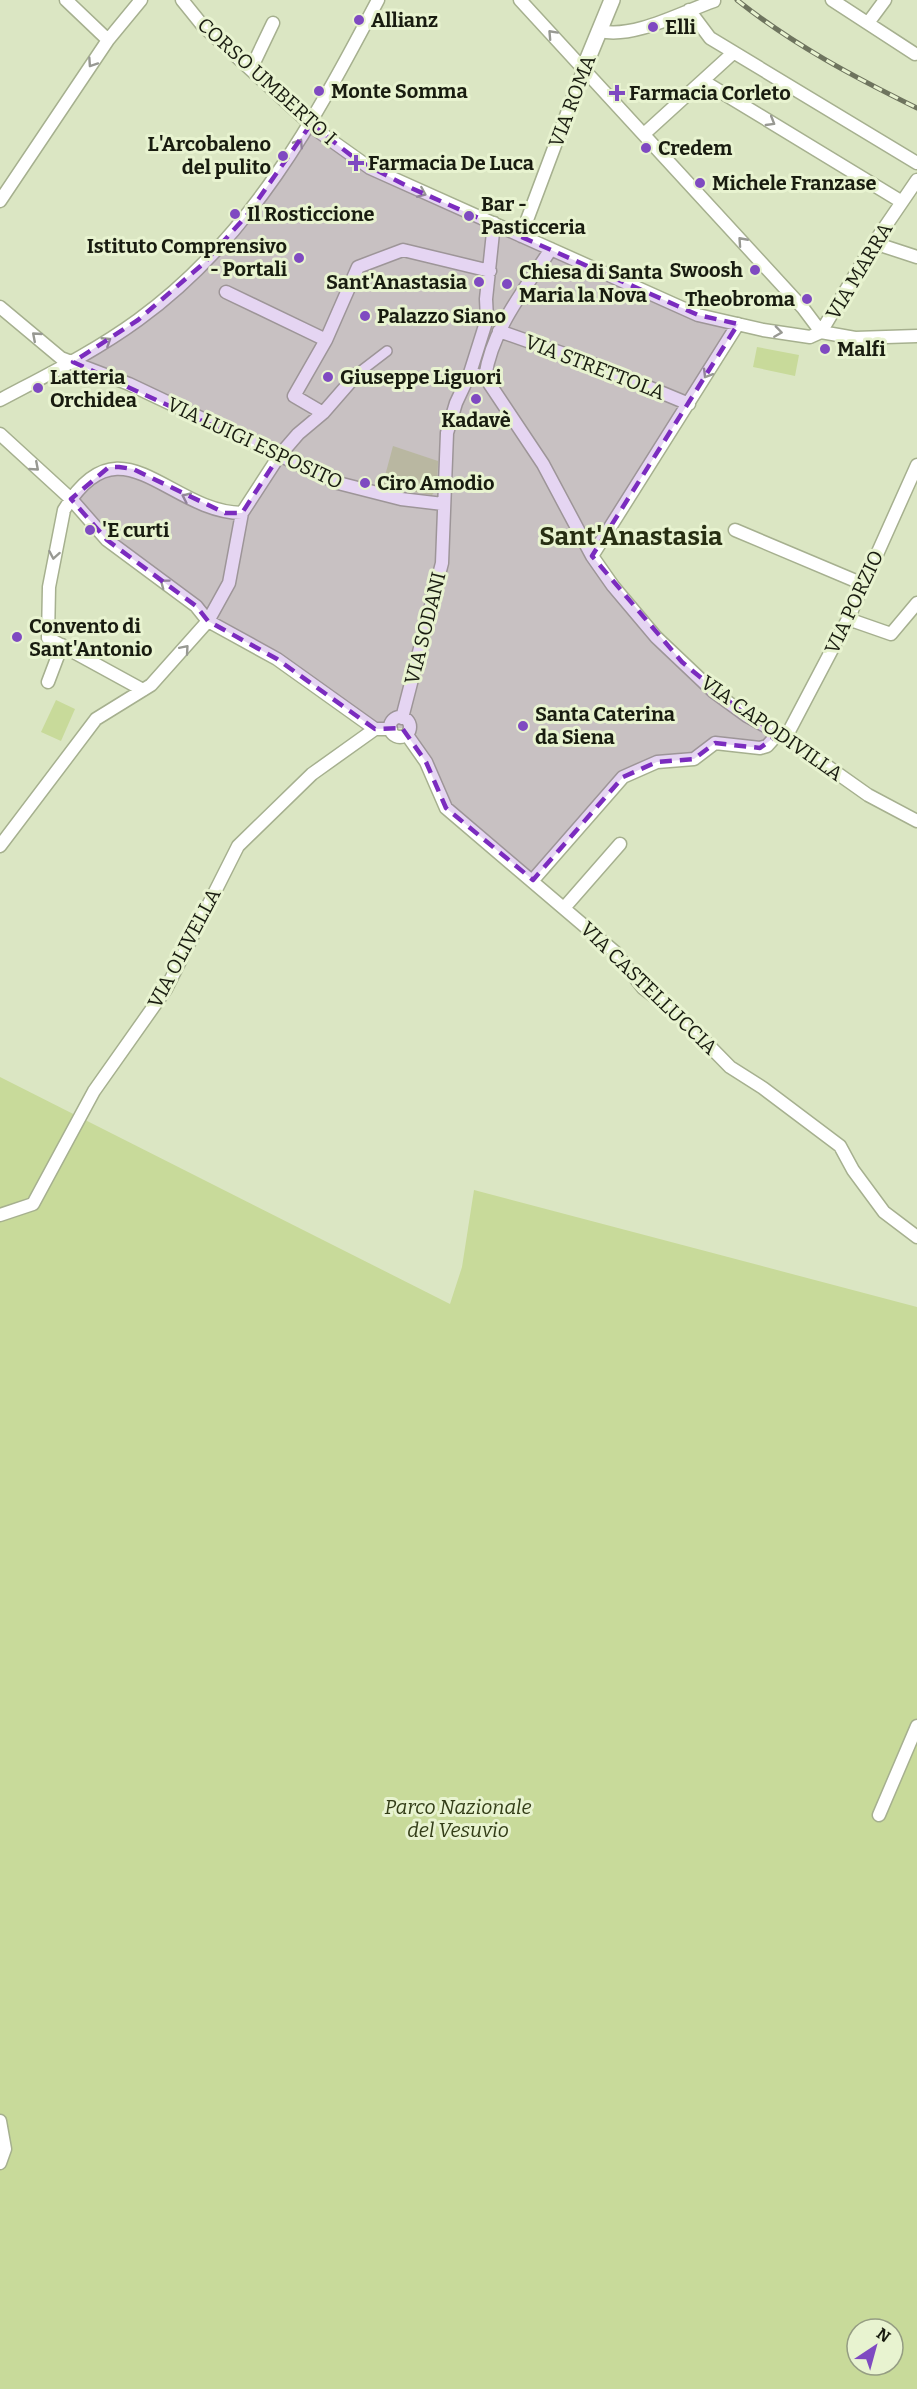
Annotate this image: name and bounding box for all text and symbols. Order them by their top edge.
place label: Allianz [371,8,438,32]
street label: CORSO UMBERTO I [193,12,341,150]
marker: Allianz [352,13,366,27]
place label: Elli [665,15,697,39]
marker: Elli [646,20,660,34]
one-way arrow [548,31,559,41]
street label: VIA ROMA [543,51,601,151]
one-way arrow [88,56,99,67]
place label: Monte Somma [331,79,468,103]
place label: Farmacia Corleto [629,81,791,105]
marker: Monte Somma [312,84,326,98]
marker: Farmacia Corleto [610,86,624,100]
one-way arrow [765,115,775,127]
place label: L'Arcobaleno del pulito [148,132,271,179]
place label: Credem [658,136,732,160]
one-way arrow [292,139,303,150]
marker: Credem [639,141,653,155]
marker: L'Arcobaleno del pulito [276,149,290,163]
place label: Farmacia De Luca [368,151,534,175]
marker: Farmacia De Luca [349,156,363,170]
place label: Michele Franzase [712,171,877,195]
marker: Michele Franzase [693,176,707,190]
one-way arrow [415,185,426,197]
place label: Bar - Pasticceria [481,192,586,239]
place label: Il Rosticcione [247,202,375,226]
marker: Il Rosticcione [228,207,242,221]
marker: Bar - Pasticceria [462,209,476,223]
street label: VIA MARRA [821,217,898,324]
place label: Istituto Comprensivo - Portali [87,234,288,281]
one-way arrow [738,237,749,247]
marker: Istituto Comprensivo - Portali [292,251,306,265]
place label: Swoosh [670,258,743,282]
place label: Chiesa di Santa Maria la Nova [519,260,663,307]
marker: Swoosh [748,263,762,277]
place label: Sant'Anastasia [326,270,467,294]
marker: Sant'Anastasia [472,275,486,289]
marker: Chiesa di Santa Maria la Nova [500,277,514,291]
place label: Theobroma [685,287,795,311]
marker: Theobroma [800,292,814,306]
place label: Palazzo Siano [377,304,506,328]
marker: Palazzo Siano [358,309,372,323]
one-way arrow [773,326,783,338]
street label: VIA STRETTOLA [522,329,669,405]
one-way arrow [32,332,43,343]
place label: Malfi [837,337,886,361]
one-way arrow [100,338,111,349]
marker: Malfi [818,342,832,356]
place label: Latteria Orchidea [50,365,137,412]
place label: Giuseppe Liguori [340,365,502,389]
one-way arrow [703,368,715,378]
marker: Giuseppe Liguori [321,370,335,384]
marker: Latteria Orchidea [31,381,45,395]
street label: VIA LUIGI ESPOSITO [163,392,347,494]
marker: Kadavè [469,392,483,406]
place label: Kadavè [441,408,511,432]
one-way arrow [28,460,39,471]
place label: Ciro Amodio [377,471,494,495]
marker: Ciro Amodio [358,476,372,490]
one-way arrow [182,493,193,505]
place label: 'E curti [102,518,170,542]
district label: Sant'Anastasia [539,521,723,552]
marker: 'E curti [83,523,97,537]
street label: VIA PORZIO [820,546,888,658]
one-way arrow [49,550,61,559]
street label: VIA SODANI [399,569,451,687]
one-way arrow [159,579,170,590]
place label: Convento di Sant'Antonio [29,614,153,661]
marker: Convento di Sant'Antonio [10,630,24,644]
one-way arrow [178,645,189,656]
street label: VIA CAPODIVILLA [696,670,848,786]
place label: Santa Caterina da Siena [535,702,675,749]
marker: Santa Caterina da Siena [516,719,530,733]
street label: VIA OLIVELLA [142,883,226,1012]
street label: VIA CASTELLUCCIA [576,917,723,1060]
park label: Parco Nazionale del Vesuvio [384,1795,532,1842]
north arrow [845,2317,905,2377]
text: N [873,2324,894,2347]

